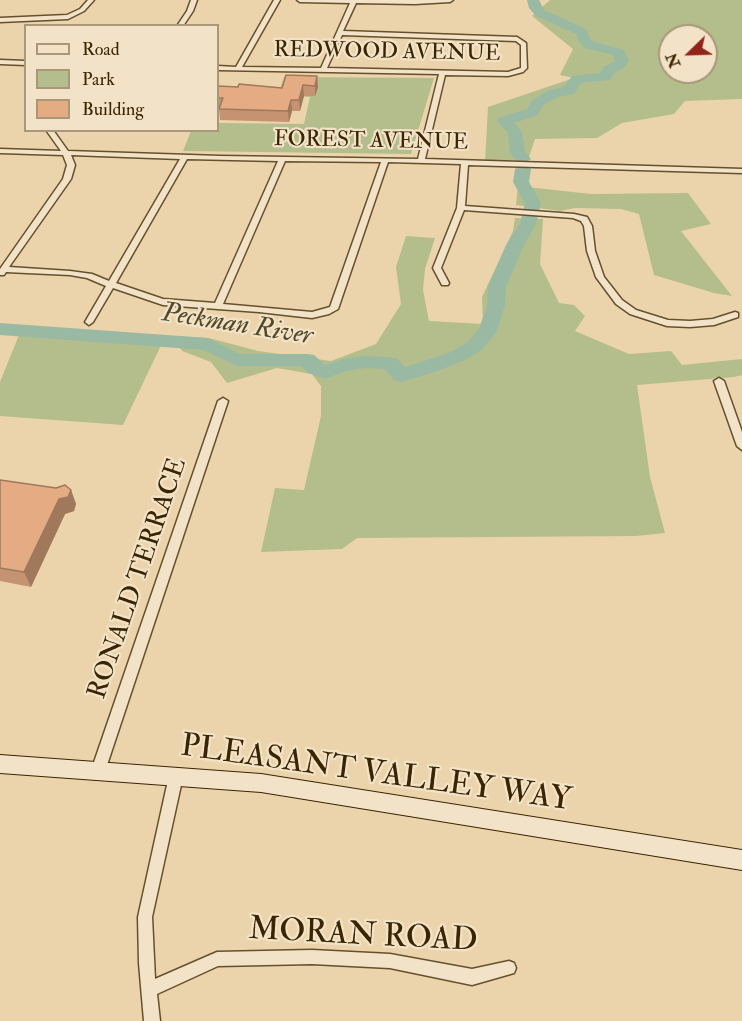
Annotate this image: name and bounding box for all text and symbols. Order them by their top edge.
legend [24,24,219,132]
north arrow [658,24,718,84]
text: Road [82,38,120,61]
street label: REDWOOD AVENUE [273,38,501,68]
text: N [661,50,685,71]
text: Park [82,68,115,91]
text: Building [82,98,144,121]
street label: FOREST AVENUE [274,127,468,157]
water label: Peckman River [159,298,315,354]
street label: RONALD TERRACE [83,454,195,704]
street label: PLEASANT VALLEY WAY [178,729,574,821]
street label: MORAN ROAD [248,912,478,962]

